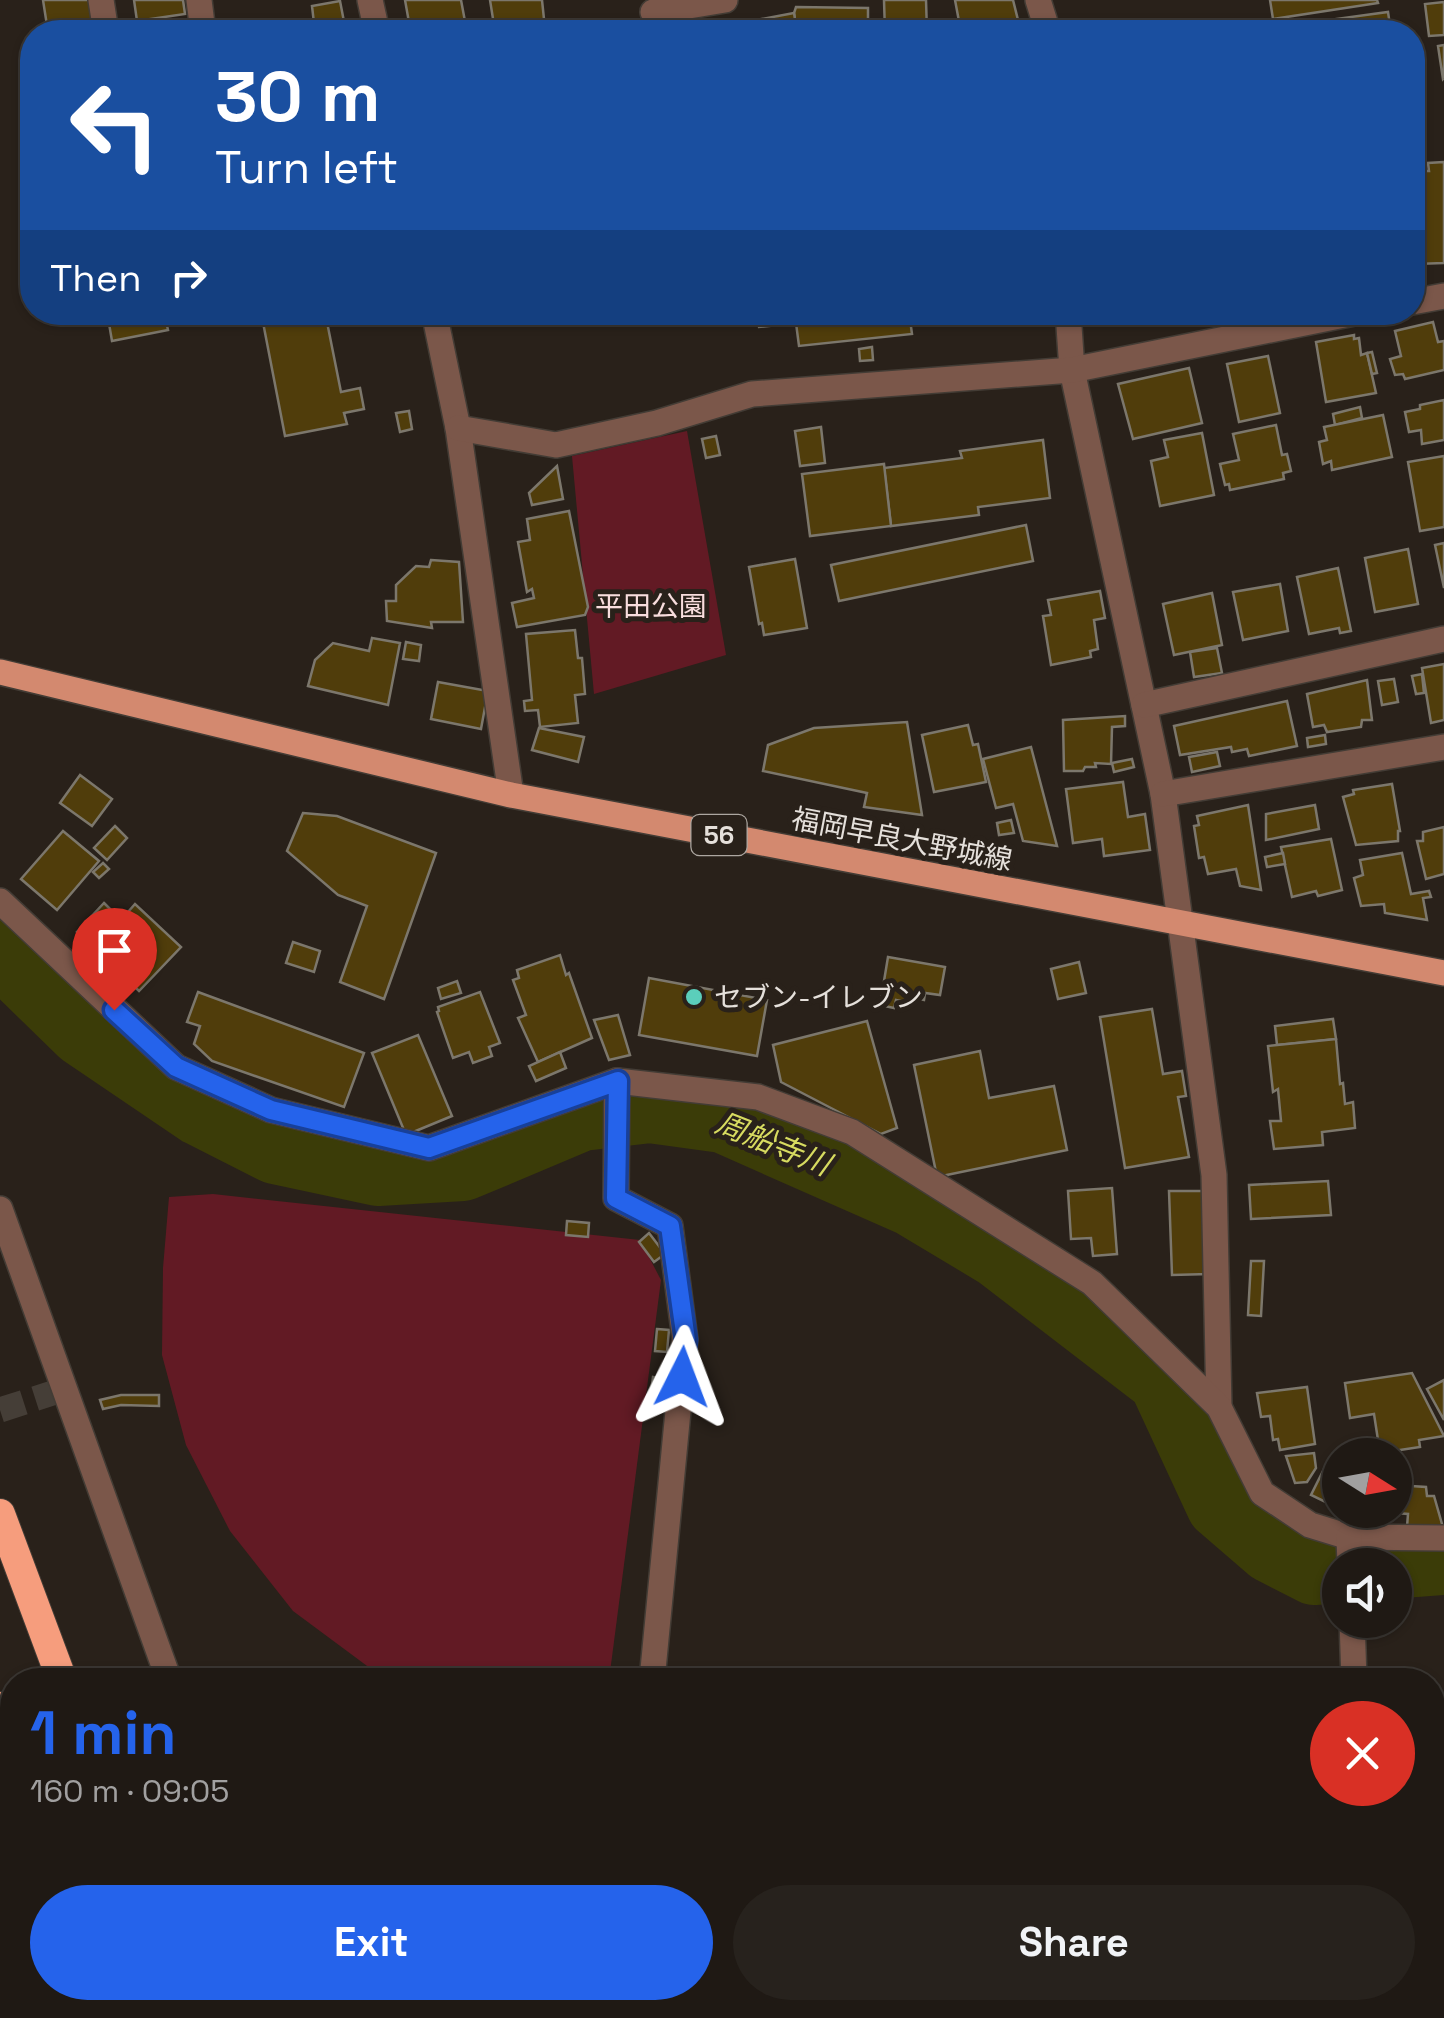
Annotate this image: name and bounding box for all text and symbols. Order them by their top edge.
text: 30 m [215,52,380,141]
icon: left [50,60,180,190]
text: Turn left [215,139,398,196]
icon: right [161,250,216,305]
text: Then [50,254,141,302]
park label: 平田公園 [595,588,707,624]
street label: 福岡早良大野城線 [789,800,1015,878]
road number: 56 [692,815,746,855]
pin [72,908,157,1011]
icon: arrive [87,923,142,978]
place label: セブン-イレブン [714,979,923,1015]
marker: セブン-イレブン [683,986,705,1008]
water label: 周船寺川 [710,1103,839,1185]
position arrow [630,1325,734,1429]
north arrow [1322,1438,1412,1528]
map controls [1322,1438,1412,1638]
button: sound [1322,1548,1412,1638]
text: 1 min [30,1695,177,1772]
button: close [1310,1701,1415,1806]
text: 160 m · 09:05 [30,1771,230,1811]
button: Exit [30,1885,713,2000]
button: Share [733,1885,1415,2000]

